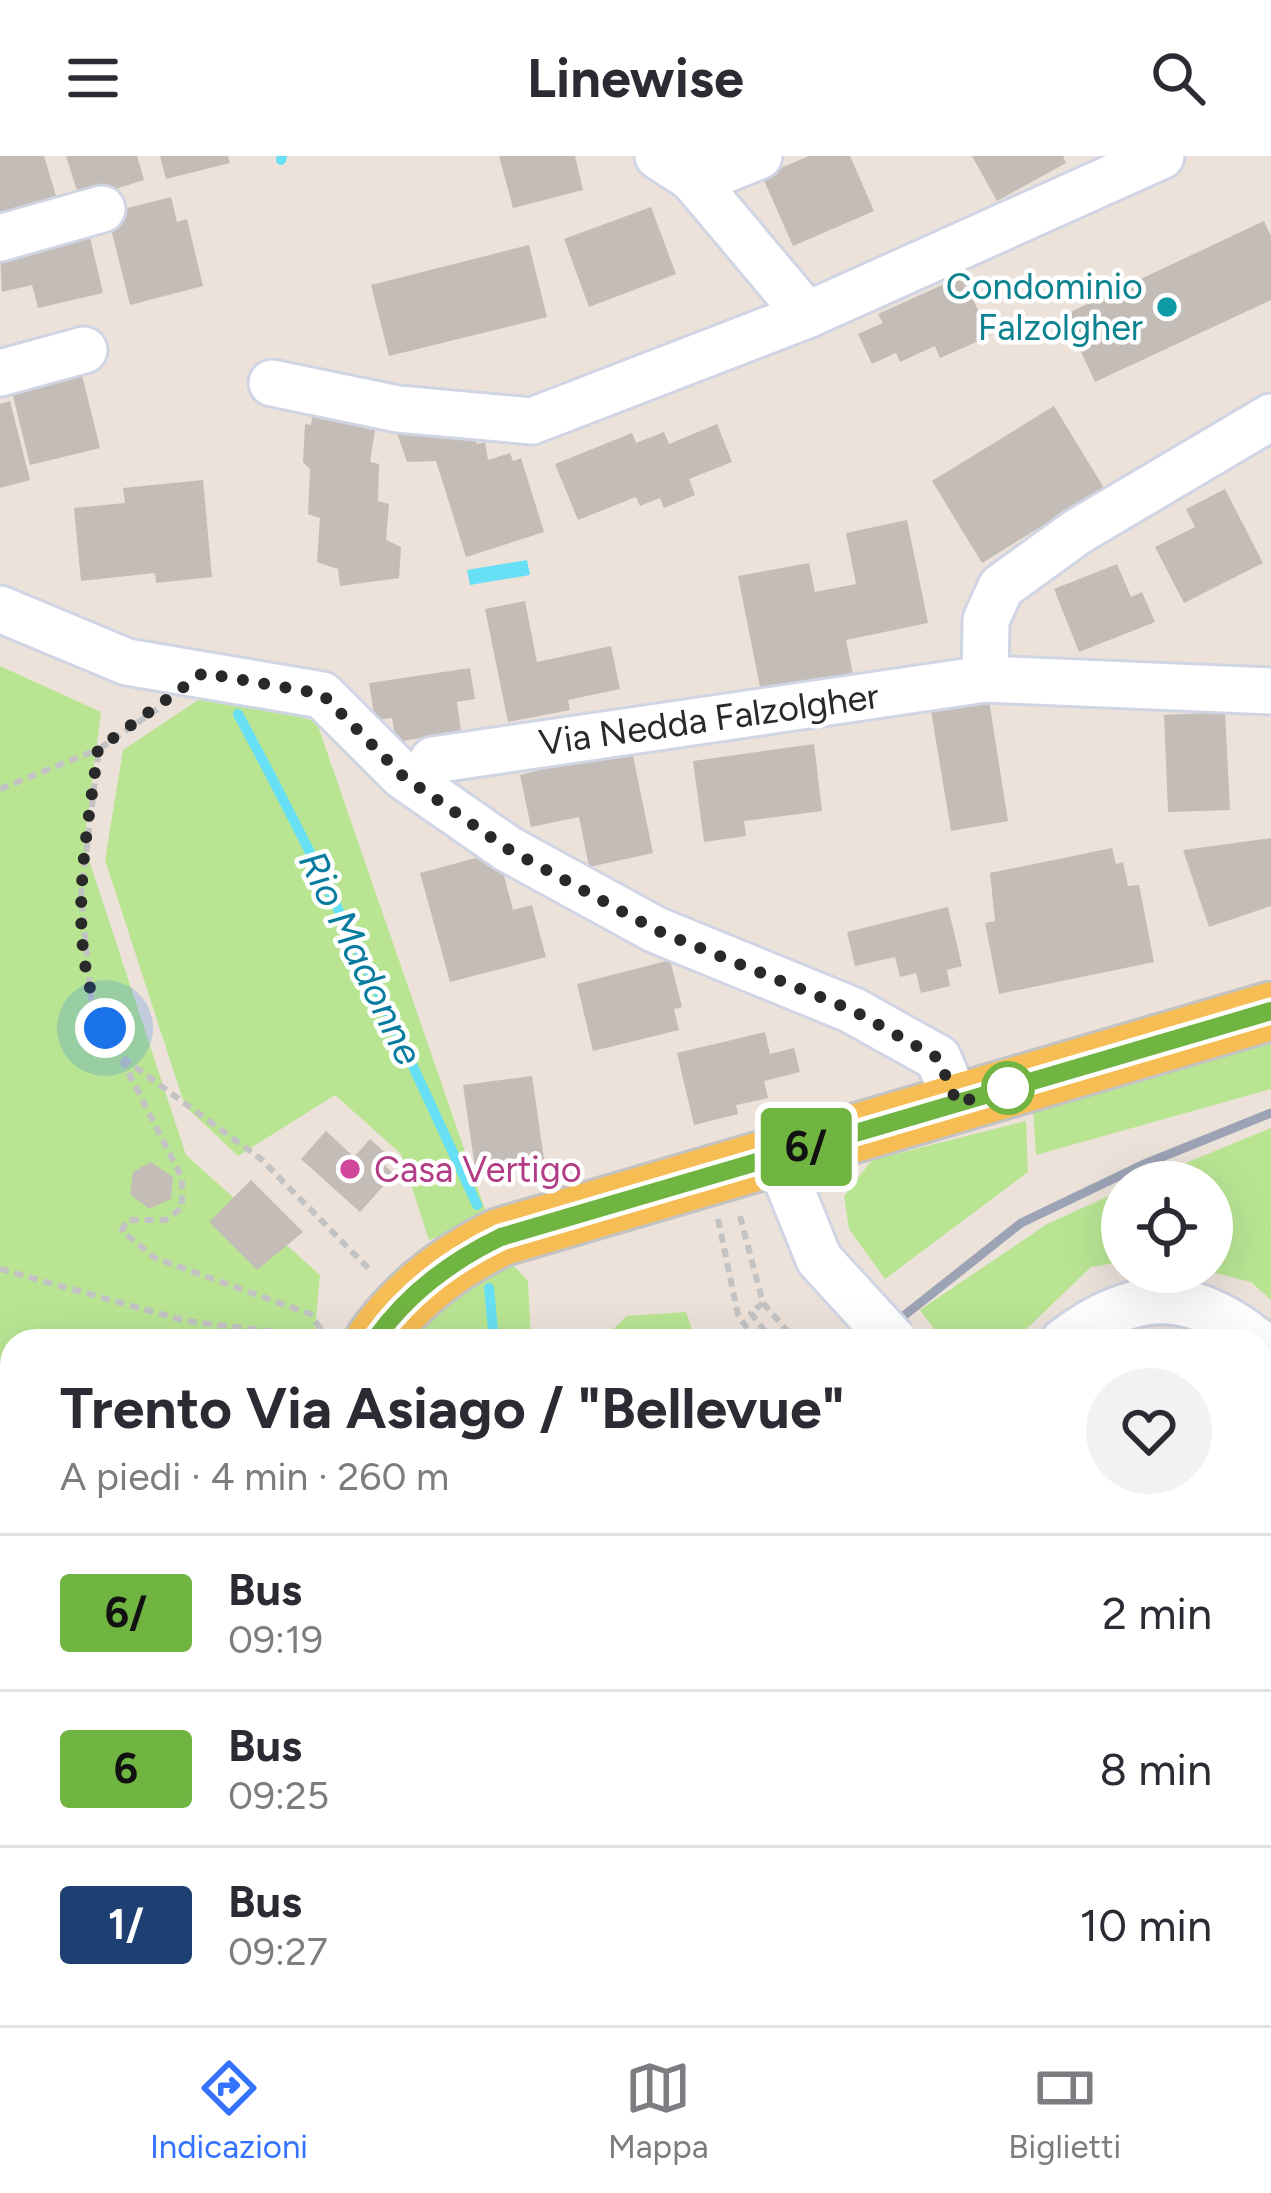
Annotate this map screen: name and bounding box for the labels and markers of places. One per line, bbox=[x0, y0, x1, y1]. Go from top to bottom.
place label: Condominio Falzolgher bbox=[946, 265, 1143, 349]
marker: Condominio Falzolgher bbox=[1154, 294, 1180, 320]
unlabelled marker bbox=[983, 1063, 1033, 1113]
place label: Casa Vertigo bbox=[374, 1148, 582, 1191]
marker: Casa Vertigo bbox=[337, 1156, 363, 1182]

